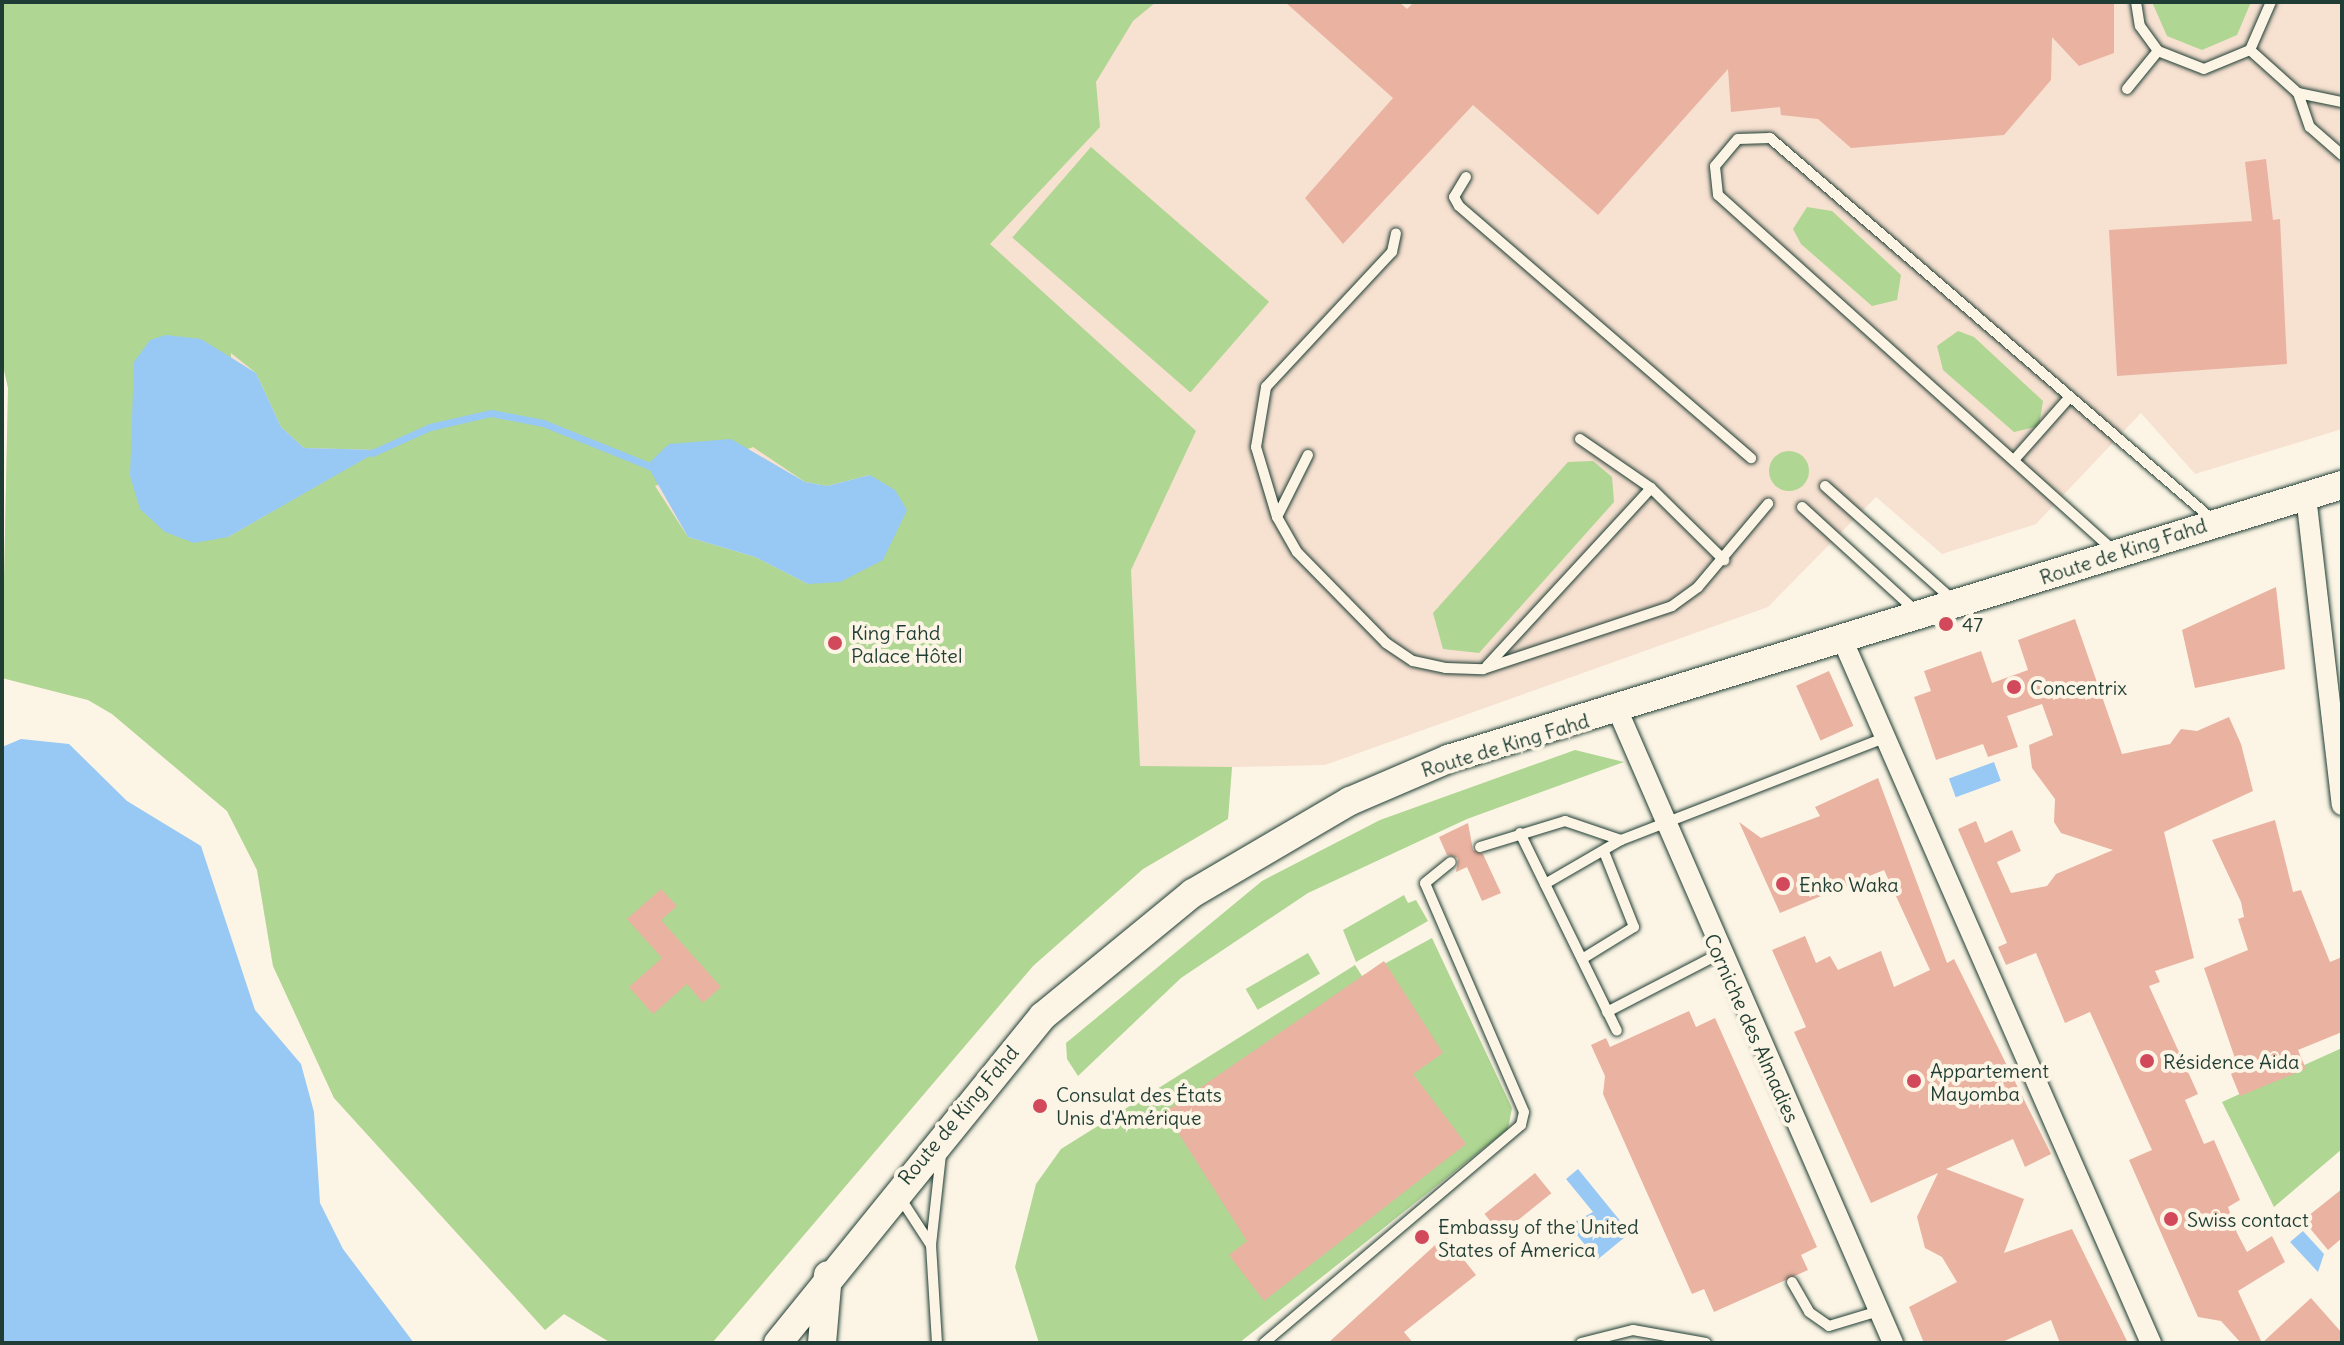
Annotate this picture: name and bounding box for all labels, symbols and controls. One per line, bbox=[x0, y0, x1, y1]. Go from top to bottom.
street label: Route de King Fahd bbox=[2036, 513, 2210, 589]
place label: 47 bbox=[1962, 612, 1983, 636]
marker: 47 bbox=[1937, 615, 1955, 633]
place label: King Fahd Palace Hôtel bbox=[851, 620, 962, 667]
marker: King Fahd Palace Hôtel bbox=[826, 634, 844, 652]
place label: Concentrix bbox=[2030, 675, 2127, 699]
marker: Concentrix bbox=[2005, 678, 2023, 696]
street label: Route de King Fahd bbox=[1418, 708, 1592, 782]
place label: Enko Waka bbox=[1799, 872, 1899, 896]
marker: Enko Waka bbox=[1774, 875, 1792, 893]
street label: Corniche des Almadies bbox=[1699, 930, 1805, 1126]
street label: Route de King Fahd bbox=[893, 1041, 1023, 1189]
place label: Résidence Aida bbox=[2163, 1049, 2300, 1073]
marker: Résidence Aida bbox=[2138, 1052, 2156, 1070]
place label: Appartement Mayomba bbox=[1930, 1058, 2049, 1105]
marker: Appartement Mayomba bbox=[1905, 1072, 1923, 1090]
place label: Consulat des États Unis d'Amérique bbox=[1056, 1082, 1222, 1129]
marker: Consulat des États Unis d'Amérique bbox=[1031, 1097, 1049, 1115]
place label: Swiss contact bbox=[2187, 1207, 2309, 1231]
marker: Swiss contact bbox=[2162, 1210, 2180, 1228]
place label: Embassy of the United States of America bbox=[1438, 1214, 1639, 1261]
marker: Embassy of the United States of America bbox=[1413, 1228, 1431, 1246]

